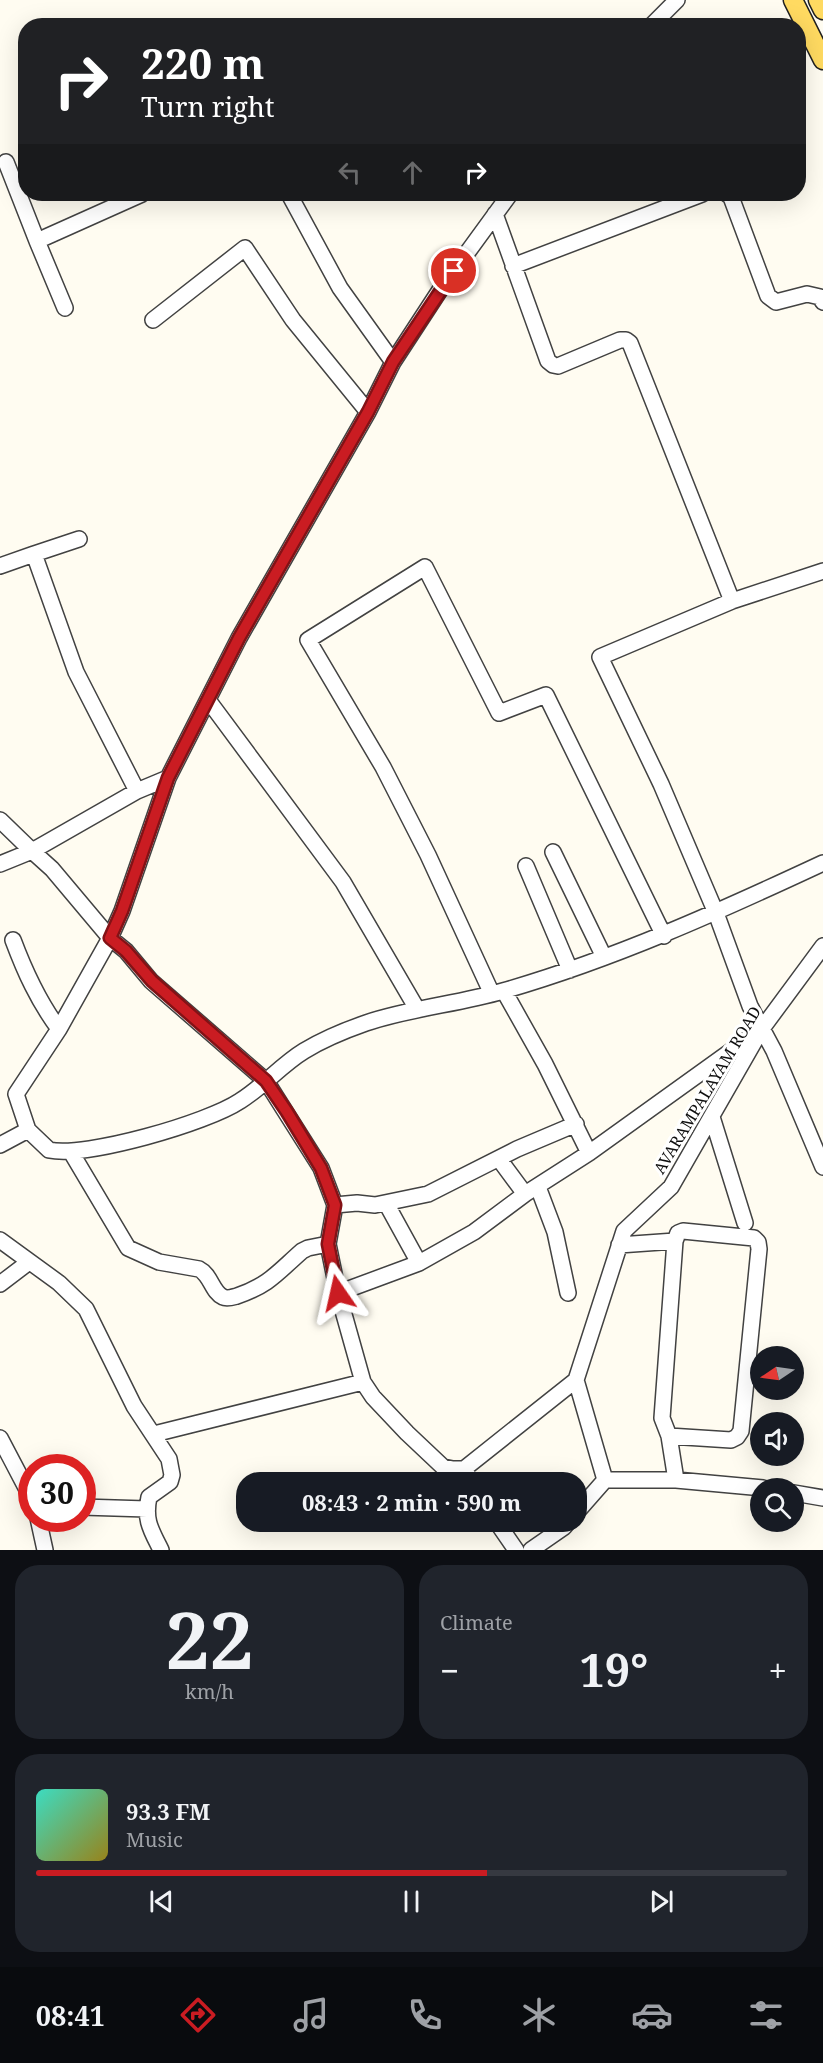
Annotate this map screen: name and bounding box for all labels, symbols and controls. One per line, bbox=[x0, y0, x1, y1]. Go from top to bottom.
text: 220 m bbox=[141, 34, 265, 91]
icon: right bbox=[42, 42, 120, 120]
text: Turn right bbox=[141, 88, 274, 125]
icon: left bbox=[333, 156, 366, 189]
icon: ahead bbox=[396, 156, 429, 189]
icon: right bbox=[459, 156, 492, 189]
pin bbox=[428, 245, 479, 296]
icon: arrive bbox=[437, 254, 470, 287]
street label: AVARAMPALAYAM ROAD bbox=[648, 1002, 766, 1178]
position arrow bbox=[306, 1261, 370, 1325]
north arrow bbox=[750, 1346, 804, 1400]
map controls bbox=[750, 1346, 804, 1532]
button: sound bbox=[750, 1412, 804, 1466]
speed limit sign: 30 bbox=[18, 1454, 96, 1532]
button: search bbox=[750, 1478, 804, 1532]
text: 08:43 · 2 min · 590 m bbox=[302, 1487, 521, 1517]
text: 22 bbox=[165, 1586, 254, 1692]
text: Climate bbox=[440, 1609, 513, 1636]
text: 19° bbox=[579, 1639, 648, 1700]
text: − bbox=[440, 1648, 459, 1693]
text: + bbox=[769, 1648, 787, 1693]
text: km/h bbox=[185, 1678, 234, 1705]
text: 93.3 FM bbox=[126, 1796, 210, 1826]
text: Music bbox=[126, 1826, 183, 1853]
icon: previous bbox=[145, 1885, 178, 1918]
icon: pause bbox=[395, 1885, 428, 1918]
icon: next bbox=[645, 1885, 678, 1918]
icon: directions bbox=[177, 1994, 219, 2036]
icon: music bbox=[290, 1994, 332, 2036]
icon: phone bbox=[404, 1994, 446, 2036]
icon: climate bbox=[518, 1994, 560, 2036]
icon: car bbox=[631, 1994, 673, 2036]
icon: filters bbox=[745, 1994, 787, 2036]
text: 08:41 bbox=[36, 1997, 105, 2034]

